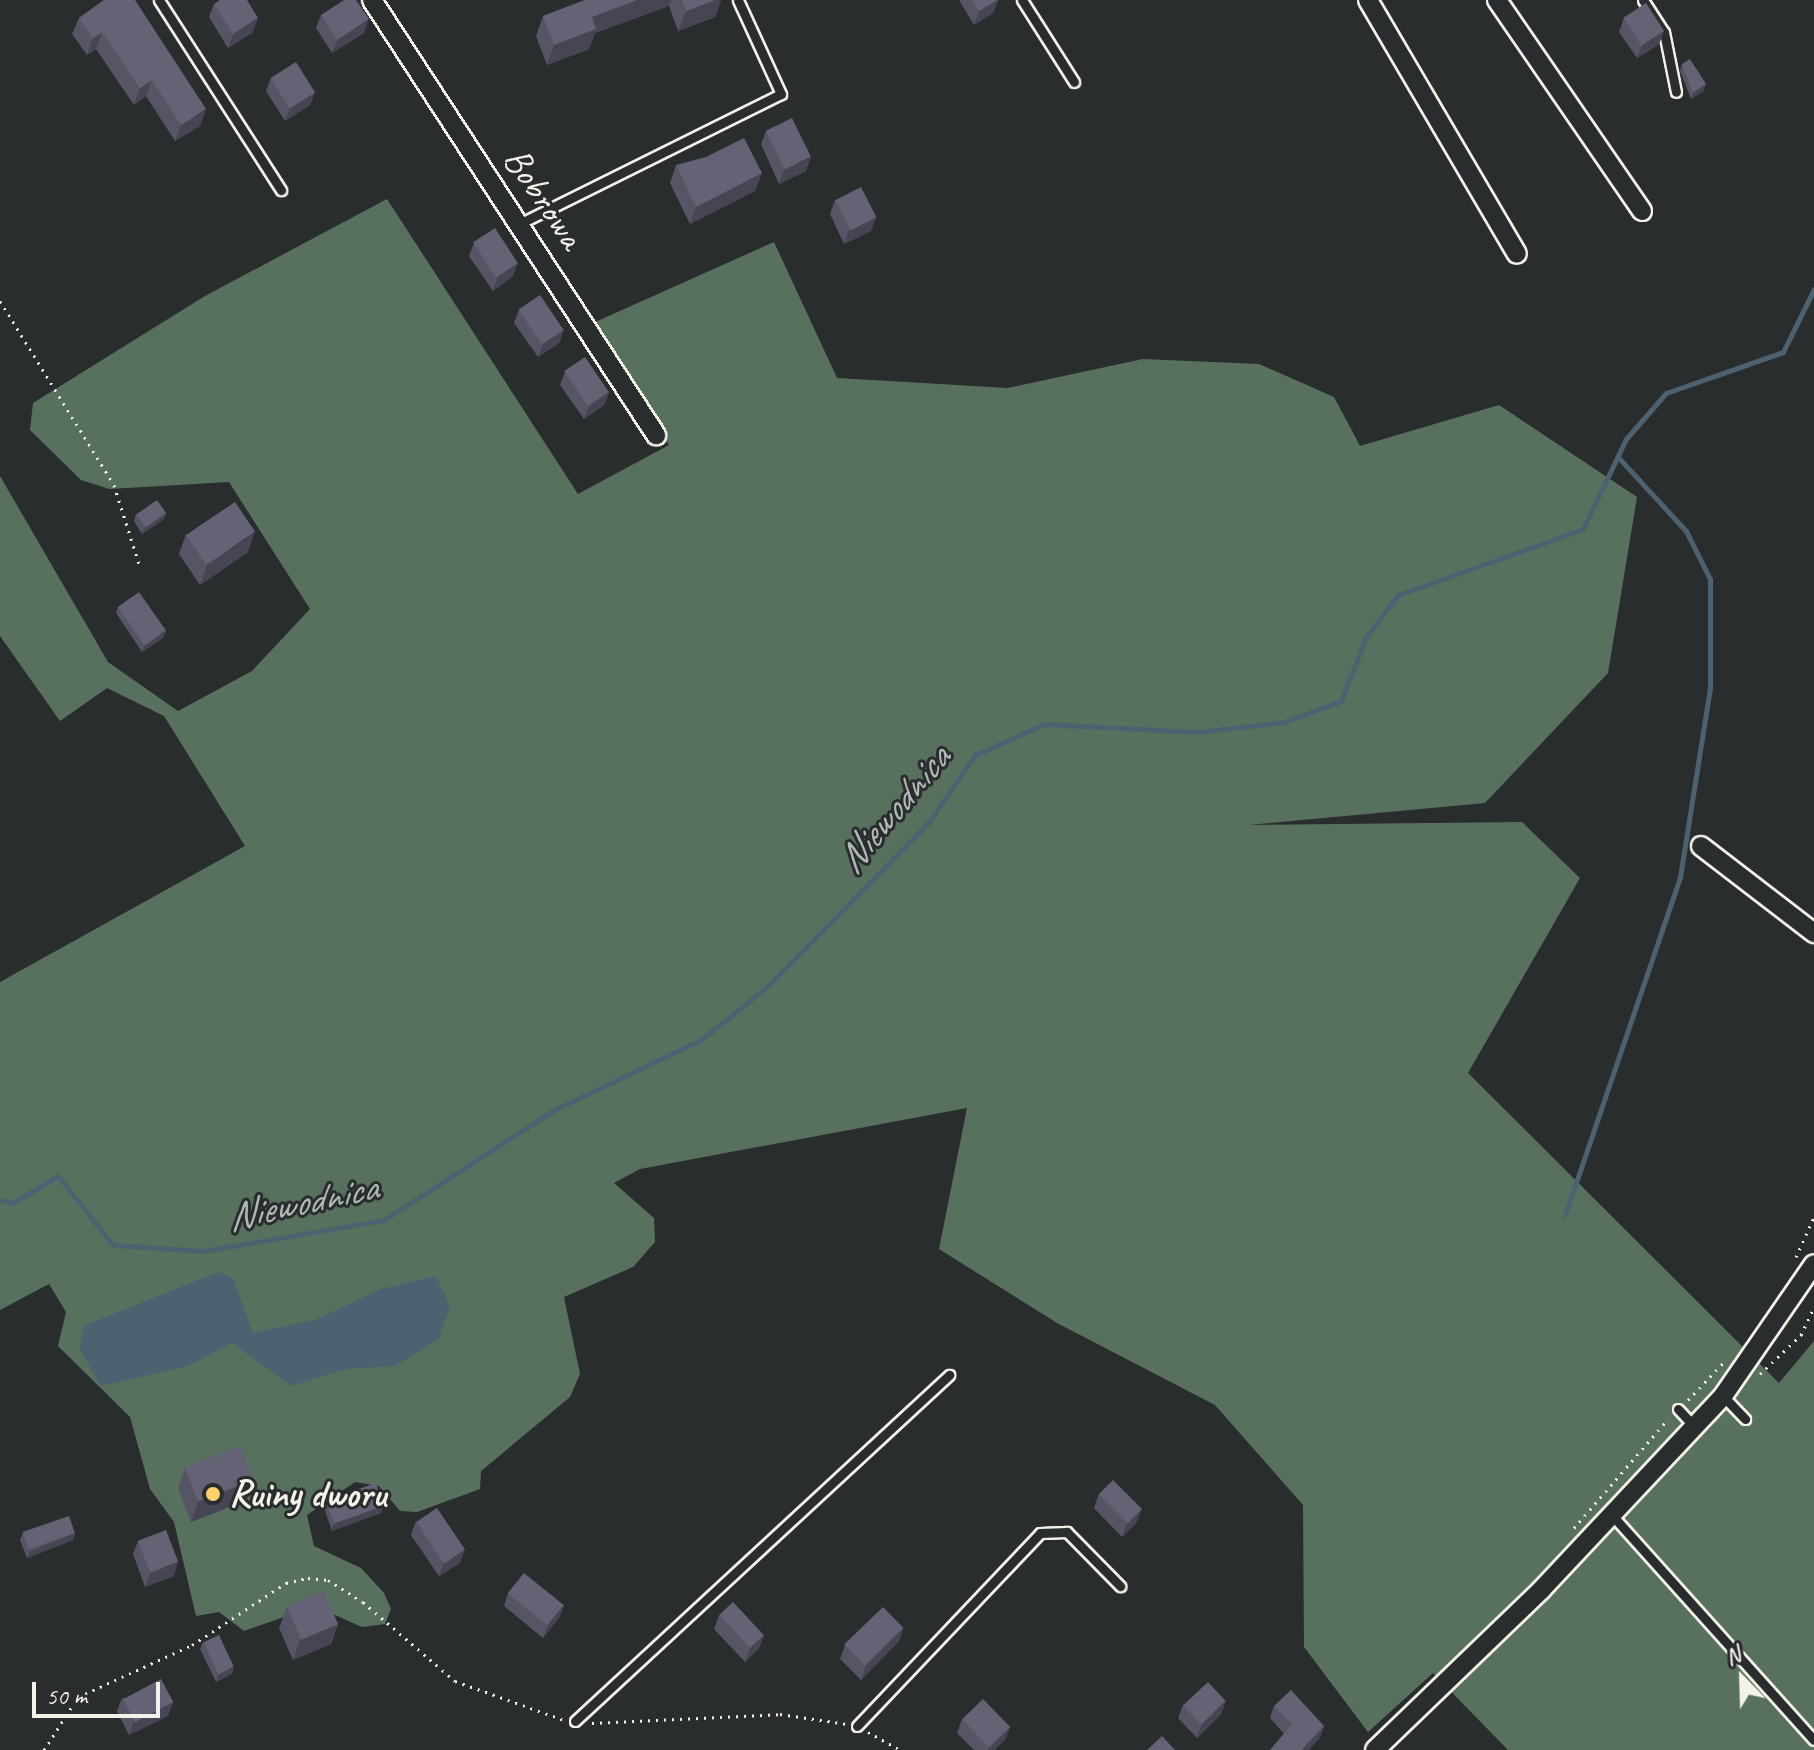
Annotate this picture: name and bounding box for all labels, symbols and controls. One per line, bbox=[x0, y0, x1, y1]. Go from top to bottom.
street label: Bobrowa bbox=[494, 139, 594, 257]
water label: Niewodnica bbox=[826, 736, 960, 882]
water label: Niewodnica bbox=[223, 1163, 381, 1241]
place label: Ruiny dworu bbox=[229, 1471, 386, 1517]
marker: Ruiny dworu bbox=[204, 1485, 222, 1503]
north arrow bbox=[1702, 1638, 1782, 1718]
text: N bbox=[1721, 1640, 1744, 1671]
scale bar bbox=[36, 1666, 164, 1716]
text: 50 m bbox=[46, 1681, 87, 1711]

